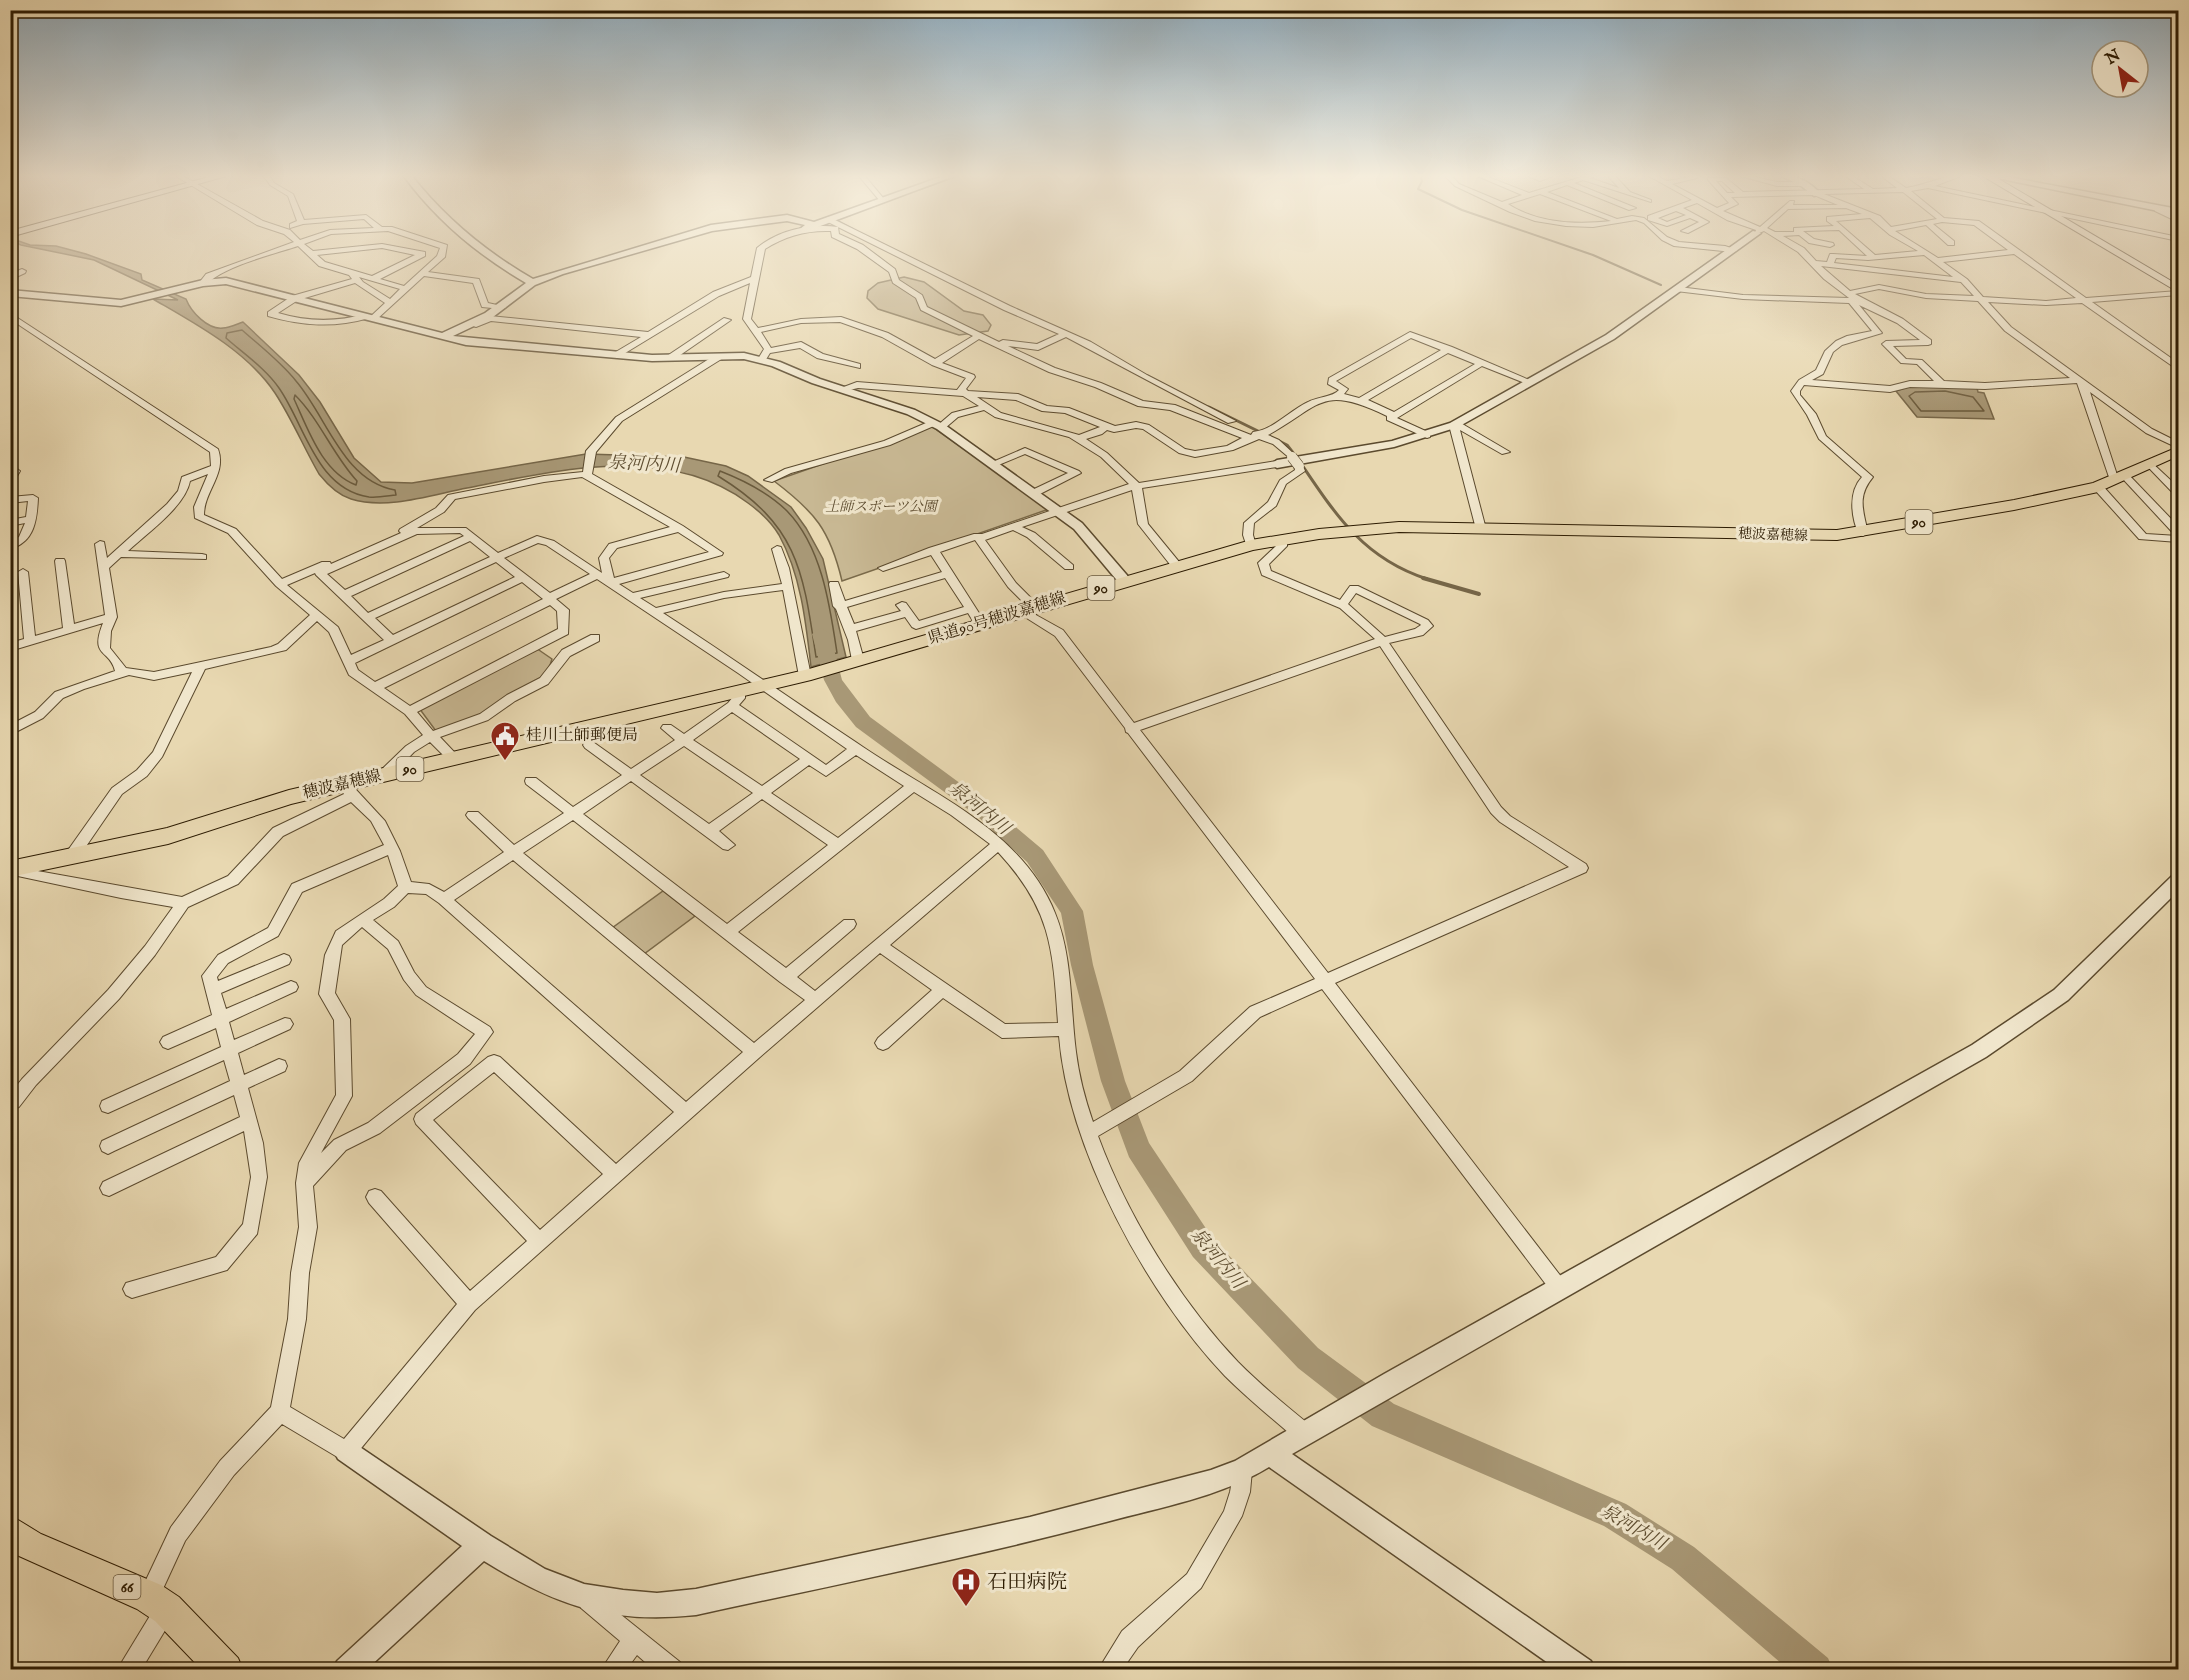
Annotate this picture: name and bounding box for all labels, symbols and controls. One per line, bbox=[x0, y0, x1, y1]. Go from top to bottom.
north arrow bbox=[2090, 39, 2150, 99]
text: N bbox=[2101, 46, 2125, 71]
water label: 泉河内川 bbox=[607, 452, 683, 478]
park label: 土師スポーツ公園 bbox=[825, 498, 939, 516]
road number: 90 bbox=[1906, 510, 1932, 534]
street label: 穂波嘉穂線 bbox=[1738, 525, 1808, 545]
road number: 90 bbox=[1088, 576, 1114, 600]
street label: 県道90号穂波嘉穂線 bbox=[926, 589, 1068, 649]
public building icon: 桂川土師郵便局 bbox=[489, 720, 521, 762]
place label: 桂川土師郵便局 bbox=[526, 726, 638, 746]
road number: 90 bbox=[396, 757, 424, 781]
street label: 穂波嘉穂線 bbox=[301, 766, 383, 804]
water label: 泉河内川 bbox=[944, 777, 1016, 842]
water label: 泉河内川 bbox=[1185, 1224, 1250, 1296]
water label: 泉河内川 bbox=[1596, 1500, 1672, 1557]
hospital icon: 石田病院 bbox=[950, 1566, 982, 1608]
place label: 石田病院 bbox=[987, 1570, 1067, 1595]
road number: 66 bbox=[114, 1575, 140, 1599]

